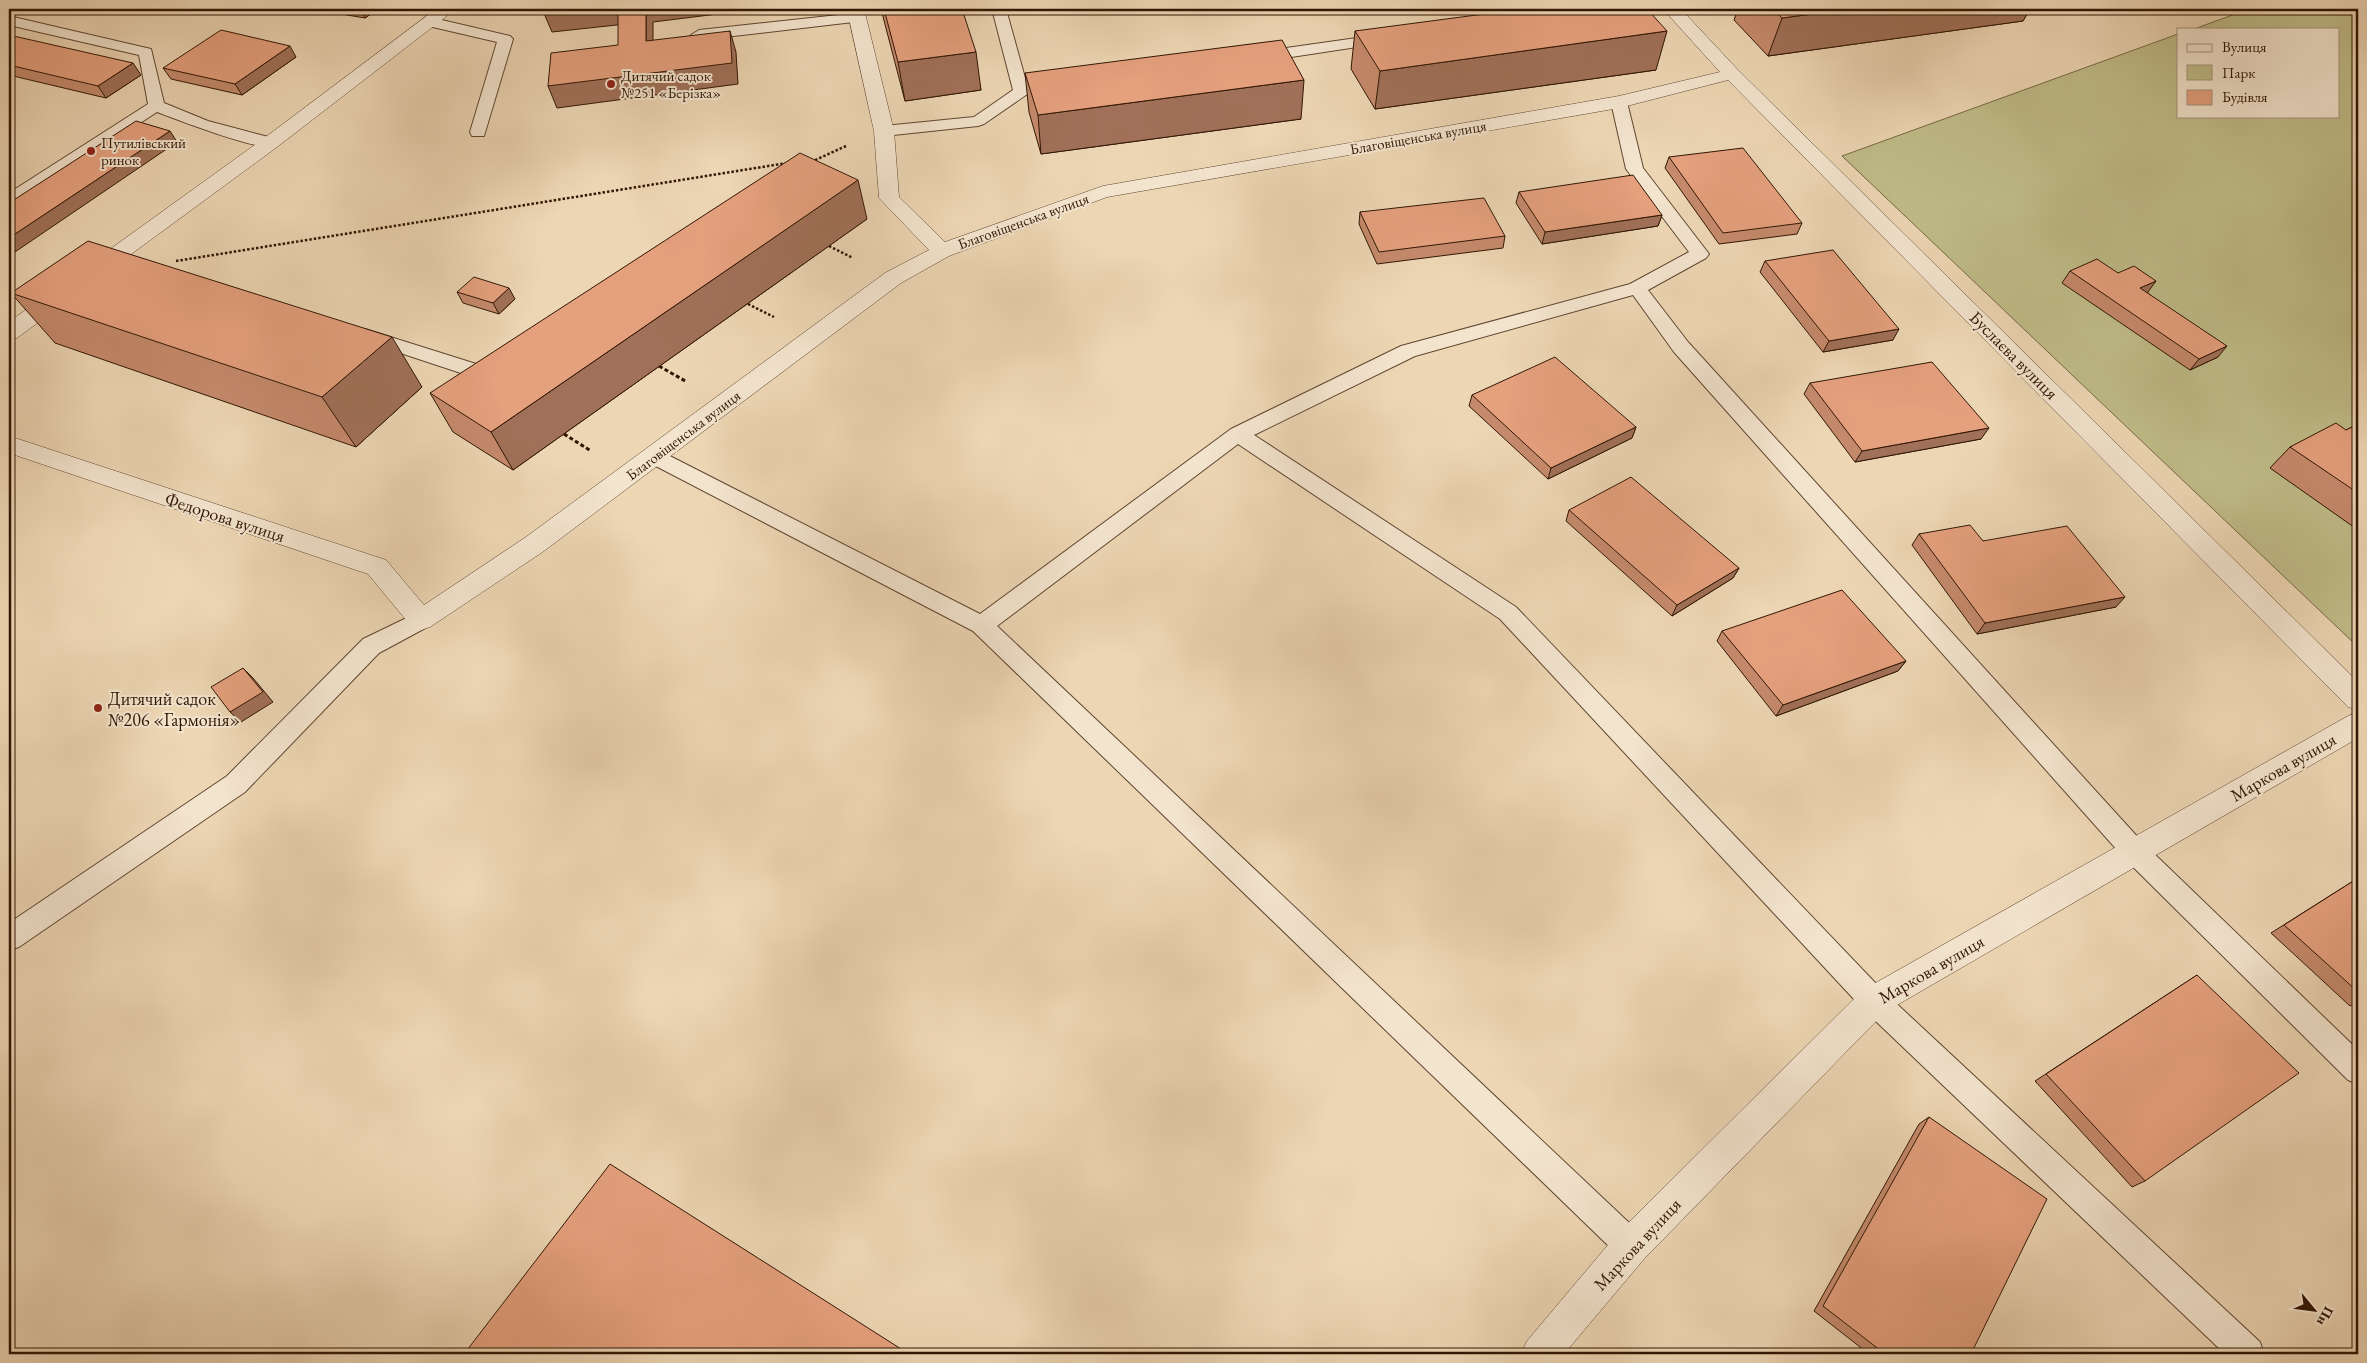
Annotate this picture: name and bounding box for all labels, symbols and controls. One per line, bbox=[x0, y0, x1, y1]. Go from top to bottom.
legend bbox=[2177, 28, 2340, 118]
text: Вулиця bbox=[2222, 37, 2267, 56]
text: Парк bbox=[2222, 63, 2255, 82]
place label: Дитячий садок №251 «Берізка» bbox=[621, 66, 721, 102]
marker: Дитячий садок №251 «Берізка» bbox=[605, 78, 617, 90]
text: Будівля bbox=[2222, 87, 2268, 106]
street label: Благовіщенська вулиця bbox=[1348, 116, 1488, 158]
place label: Путилівський ринок bbox=[101, 133, 186, 169]
marker: Путилівський ринок bbox=[85, 145, 97, 157]
street label: Благовіщенська вулиця bbox=[955, 188, 1092, 254]
street label: Буслаєва вулиця bbox=[1965, 306, 2063, 404]
street label: Благовіщенська вулиця bbox=[622, 386, 744, 484]
street label: Федорова вулиця bbox=[162, 487, 288, 547]
place label: Дитячий садок №206 «Гармонія» bbox=[108, 687, 240, 731]
marker: Дитячий садок №206 «Гармонія» bbox=[92, 702, 104, 714]
street label: Маркова вулиця bbox=[2226, 727, 2340, 807]
street label: Маркова вулиця bbox=[1874, 929, 1988, 1009]
street label: Маркова вулиця bbox=[1588, 1193, 1686, 1295]
north arrow bbox=[2290, 1286, 2340, 1336]
text: Пн bbox=[2313, 1304, 2338, 1329]

